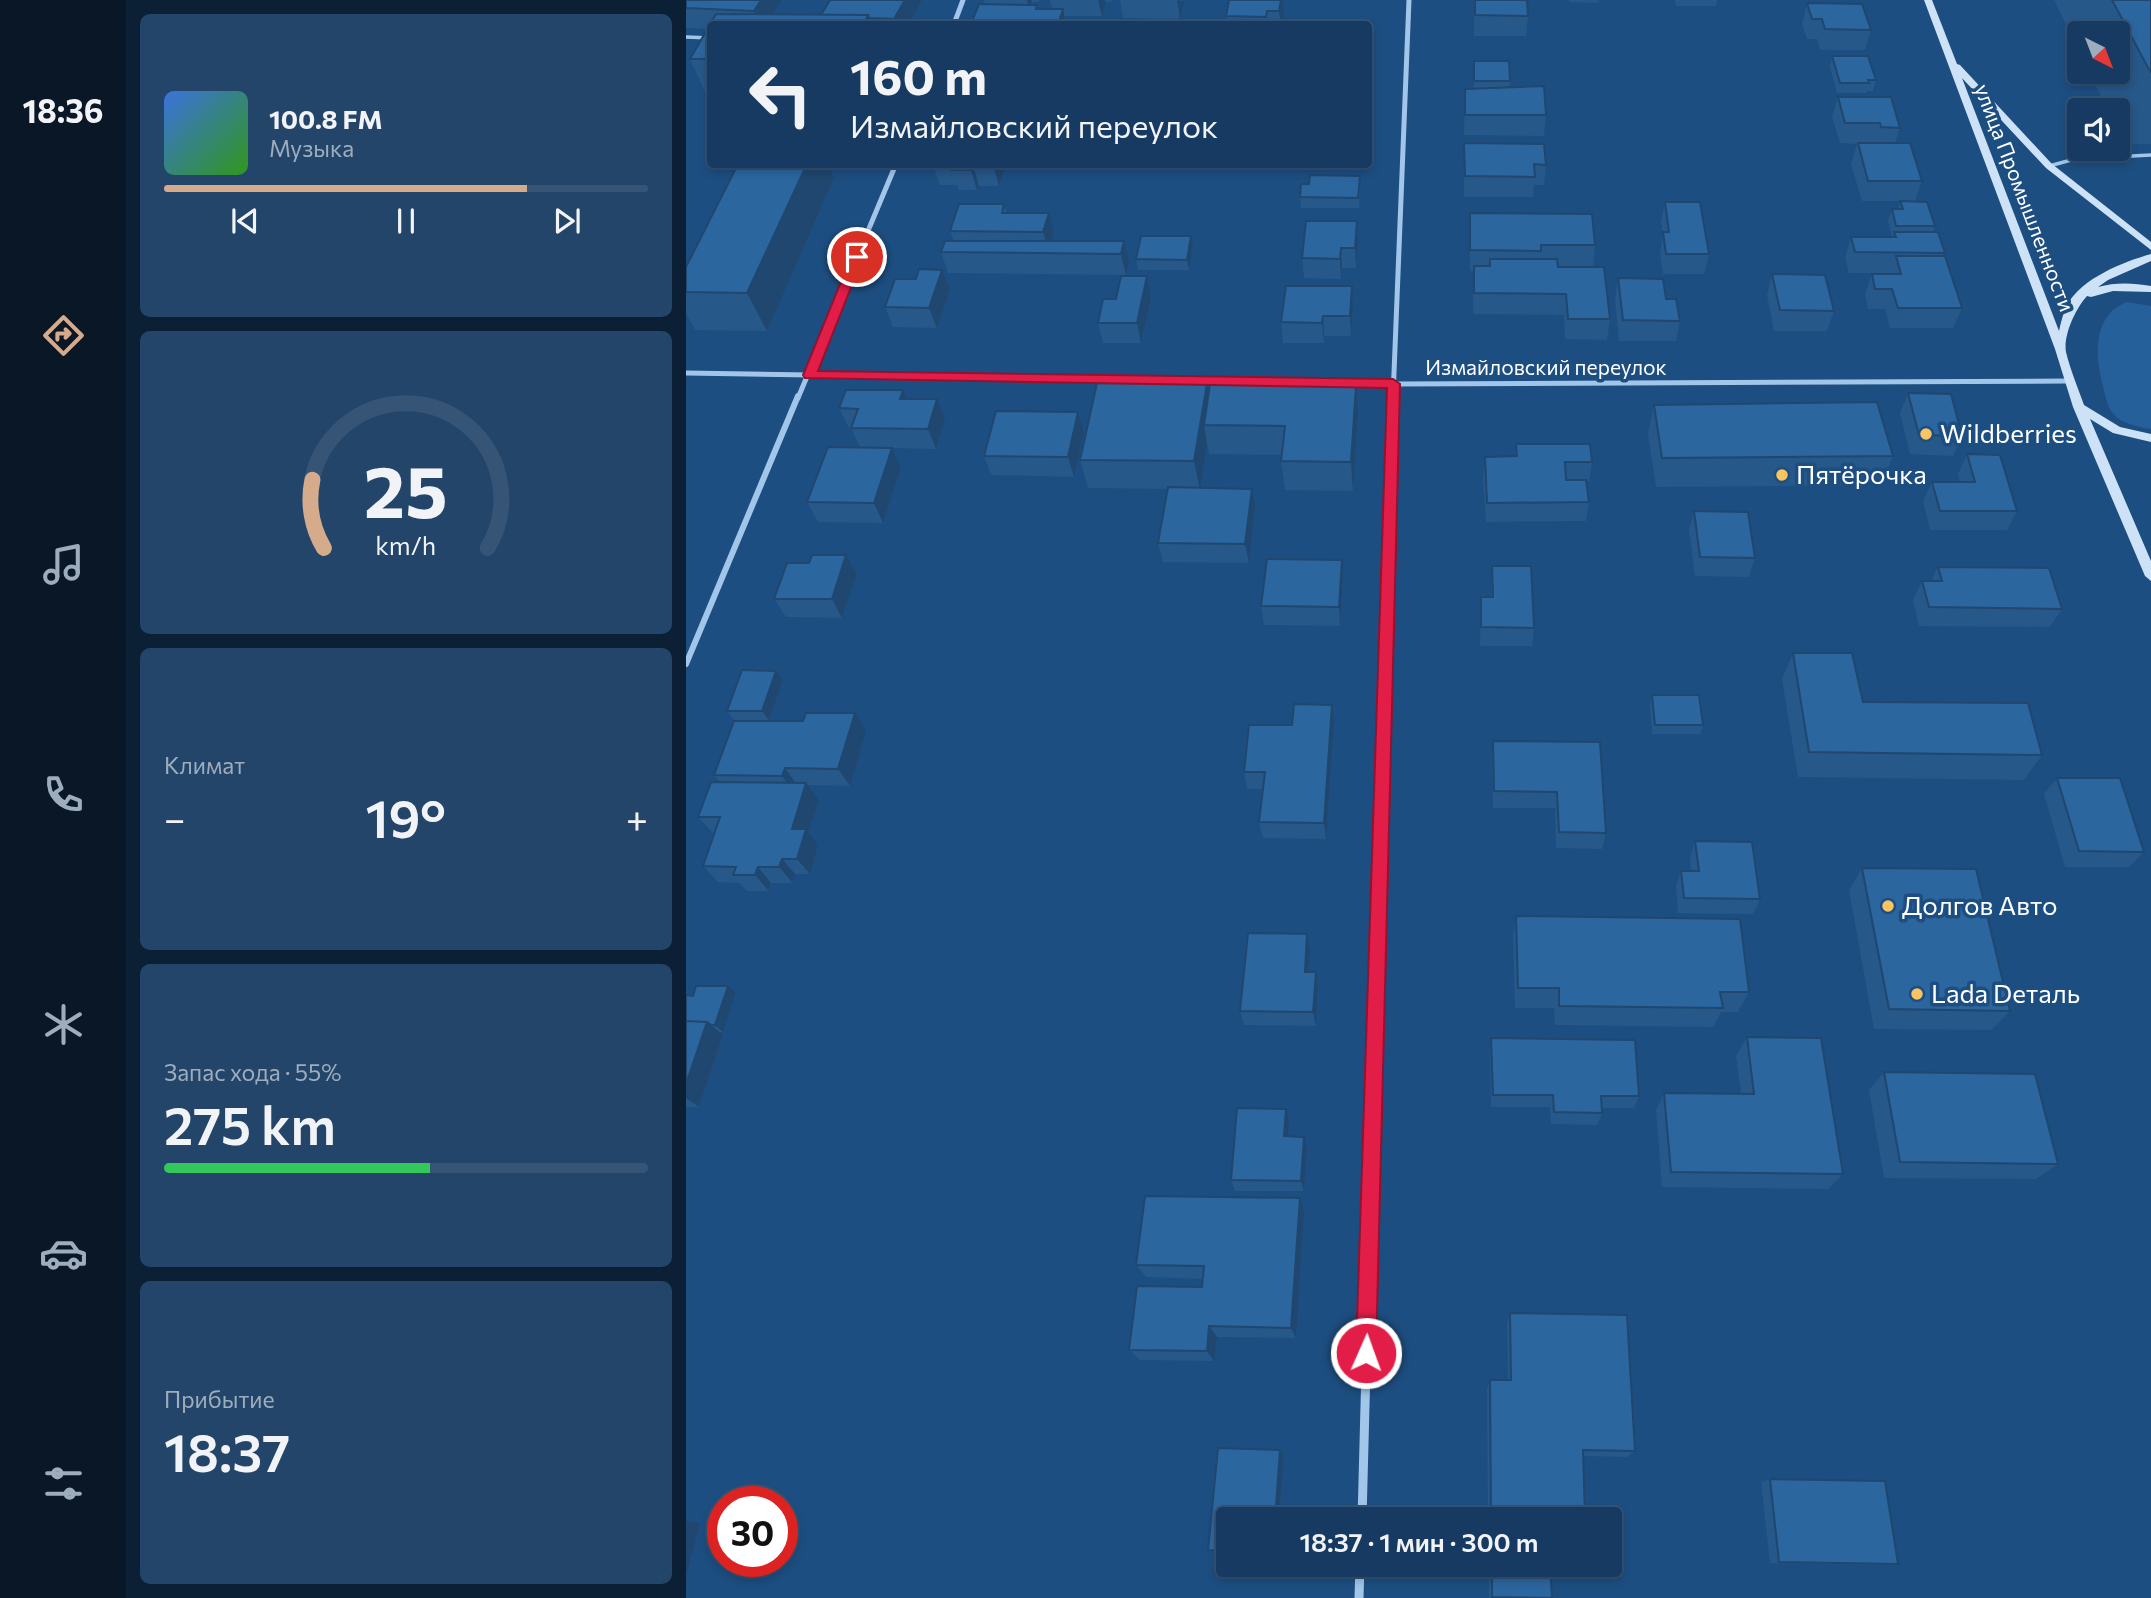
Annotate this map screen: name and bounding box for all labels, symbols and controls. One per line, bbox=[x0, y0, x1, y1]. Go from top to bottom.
north arrow bbox=[2067, 21, 2130, 84]
map controls bbox=[2067, 21, 2130, 161]
text: 160 m bbox=[850, 45, 987, 105]
icon: left bbox=[735, 49, 826, 140]
street label: улица Промышленности bbox=[1970, 80, 2080, 315]
text: 18:36 bbox=[22, 90, 104, 130]
button: sound bbox=[2067, 98, 2130, 161]
text: 100.8 FM bbox=[269, 103, 383, 134]
text: Измайловский переулок bbox=[850, 105, 1218, 145]
text: Музыка bbox=[269, 134, 354, 162]
icon: previous bbox=[226, 202, 264, 240]
icon: pause bbox=[387, 202, 425, 240]
icon: next bbox=[548, 202, 586, 240]
pin bbox=[827, 227, 887, 287]
icon: arrive bbox=[838, 238, 876, 276]
icon: directions bbox=[39, 311, 88, 360]
street label: Измайловский переулок bbox=[1425, 354, 1667, 379]
place label: Wildberries bbox=[1940, 417, 2077, 448]
marker: Wildberries bbox=[1918, 426, 1934, 442]
text: 25 bbox=[364, 445, 448, 534]
place label: Пятёрочка bbox=[1796, 458, 1927, 489]
marker: Пятёрочка bbox=[1774, 467, 1790, 483]
text: km/h bbox=[376, 530, 436, 560]
icon: music bbox=[39, 540, 88, 589]
text: Климат bbox=[164, 751, 245, 779]
icon: phone bbox=[39, 770, 88, 819]
text: 19° bbox=[365, 785, 446, 849]
text: − bbox=[164, 794, 186, 841]
text: + bbox=[626, 794, 648, 841]
place label: Долгов Авто bbox=[1902, 889, 2058, 920]
marker: Долгов Авто bbox=[1880, 898, 1896, 914]
place label: Lada Dеталь bbox=[1931, 977, 2080, 1008]
marker: Lada Dеталь bbox=[1909, 986, 1925, 1002]
icon: climate bbox=[39, 1000, 88, 1049]
text: Запас хода · 55% bbox=[164, 1058, 342, 1086]
text: 275 km bbox=[164, 1092, 336, 1156]
icon: car bbox=[39, 1229, 88, 1278]
position arrow bbox=[1329, 1316, 1403, 1390]
text: Прибытие bbox=[164, 1385, 275, 1413]
text: 18:37 bbox=[164, 1419, 290, 1483]
icon: filters bbox=[39, 1459, 88, 1508]
speed limit sign: 30 bbox=[707, 1486, 798, 1577]
text: 18:37 · 1 мин · 300 m bbox=[1300, 1526, 1538, 1557]

